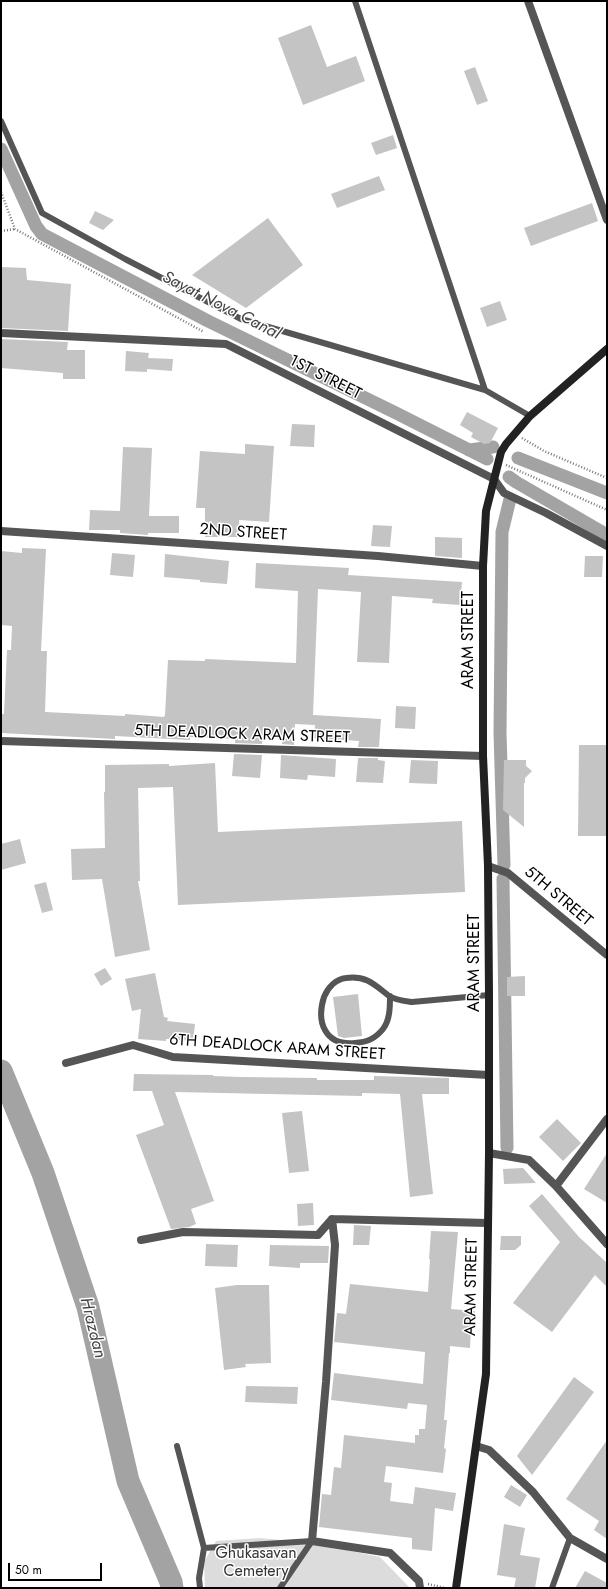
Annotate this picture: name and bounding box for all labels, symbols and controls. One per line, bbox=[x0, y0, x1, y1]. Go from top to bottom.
water label: Sayat Nova Canal bbox=[158, 267, 284, 345]
street label: 1ST STREET bbox=[286, 352, 364, 404]
street label: 2ND STREET bbox=[199, 520, 287, 546]
street label: ARAM STREET bbox=[459, 591, 479, 689]
street label: 5TH DEADLOCK ARAM STREET bbox=[134, 722, 350, 748]
street label: 5TH STREET bbox=[520, 863, 596, 931]
street label: ARAM STREET bbox=[465, 914, 485, 1012]
street label: 6TH DEADLOCK ARAM STREET bbox=[168, 1031, 386, 1065]
street label: ARAM STREET bbox=[462, 1238, 482, 1336]
water label: Hrazdan bbox=[75, 1296, 109, 1360]
park label: Ghukasavan Cemetery bbox=[215, 1544, 297, 1582]
scale bar bbox=[10, 1555, 104, 1581]
text: 50 m bbox=[15, 1561, 42, 1579]

